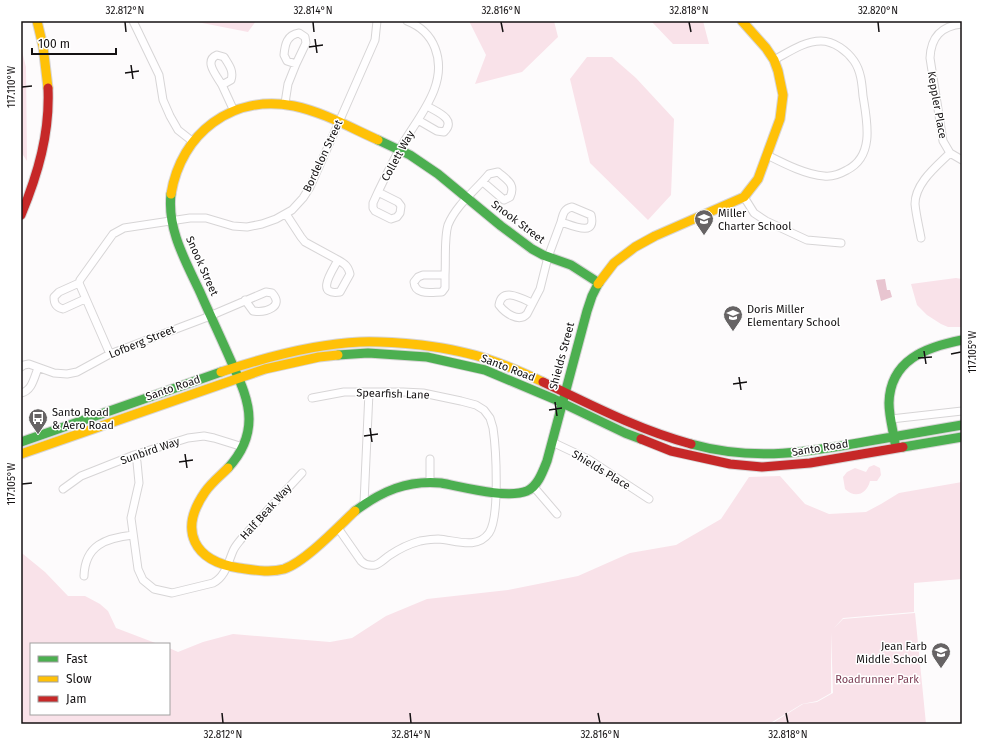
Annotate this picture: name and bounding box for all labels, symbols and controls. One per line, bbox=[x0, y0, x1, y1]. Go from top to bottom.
text: 32.812°N bbox=[106, 5, 144, 17]
text: 32.814°N bbox=[293, 5, 333, 17]
text: 32.816°N bbox=[481, 5, 521, 17]
text: 32.818°N bbox=[669, 5, 709, 17]
text: 32.820°N bbox=[858, 5, 898, 17]
scale bar bbox=[32, 30, 116, 56]
text: 100 m bbox=[38, 37, 70, 51]
text: 117.110°W bbox=[6, 65, 18, 108]
street label: Keppler Place bbox=[925, 70, 949, 140]
street label: Bordelon Street bbox=[301, 118, 345, 194]
street label: Collett Way bbox=[379, 128, 417, 183]
street label: Snook Street bbox=[489, 198, 547, 246]
place label: Miller Charter School bbox=[718, 207, 791, 233]
school or university icon: Miller Charter School bbox=[693, 208, 715, 236]
street label: Snook Street bbox=[183, 234, 221, 298]
place label: Doris Miller Elementary School bbox=[747, 303, 840, 329]
school or university icon: Doris Miller Elementary School bbox=[722, 304, 744, 332]
street label: Shields Street bbox=[547, 321, 577, 391]
street label: Lofberg Street bbox=[107, 323, 177, 361]
text: 117.105°W bbox=[967, 330, 979, 373]
street label: Santo Road bbox=[479, 352, 537, 384]
street label: Santo Road bbox=[144, 373, 202, 403]
street label: Spearfish Lane bbox=[356, 386, 430, 402]
place label: Santo Road & Aero Road bbox=[52, 406, 114, 432]
bus stop icon: Santo Road & Aero Road bbox=[27, 407, 49, 435]
street label: Sunbird Way bbox=[119, 435, 182, 467]
street label: Santo Road bbox=[791, 437, 849, 459]
street label: Shields Place bbox=[569, 447, 633, 493]
text: 117.105°W bbox=[6, 462, 18, 505]
street label: Half Beak Way bbox=[238, 481, 295, 542]
place label: Jean Farb Middle School bbox=[856, 640, 927, 666]
school or university icon: Jean Farb Middle School bbox=[930, 641, 952, 669]
legend bbox=[30, 643, 170, 715]
text: Fast bbox=[66, 652, 88, 666]
text: Slow bbox=[66, 672, 92, 686]
park label: Roadrunner Park bbox=[835, 673, 919, 686]
text: Jam bbox=[66, 692, 86, 706]
text: 32.812°N bbox=[204, 729, 242, 741]
text: 32.814°N bbox=[391, 729, 431, 741]
text: 32.816°N bbox=[580, 729, 620, 741]
text: 32.818°N bbox=[768, 729, 808, 741]

